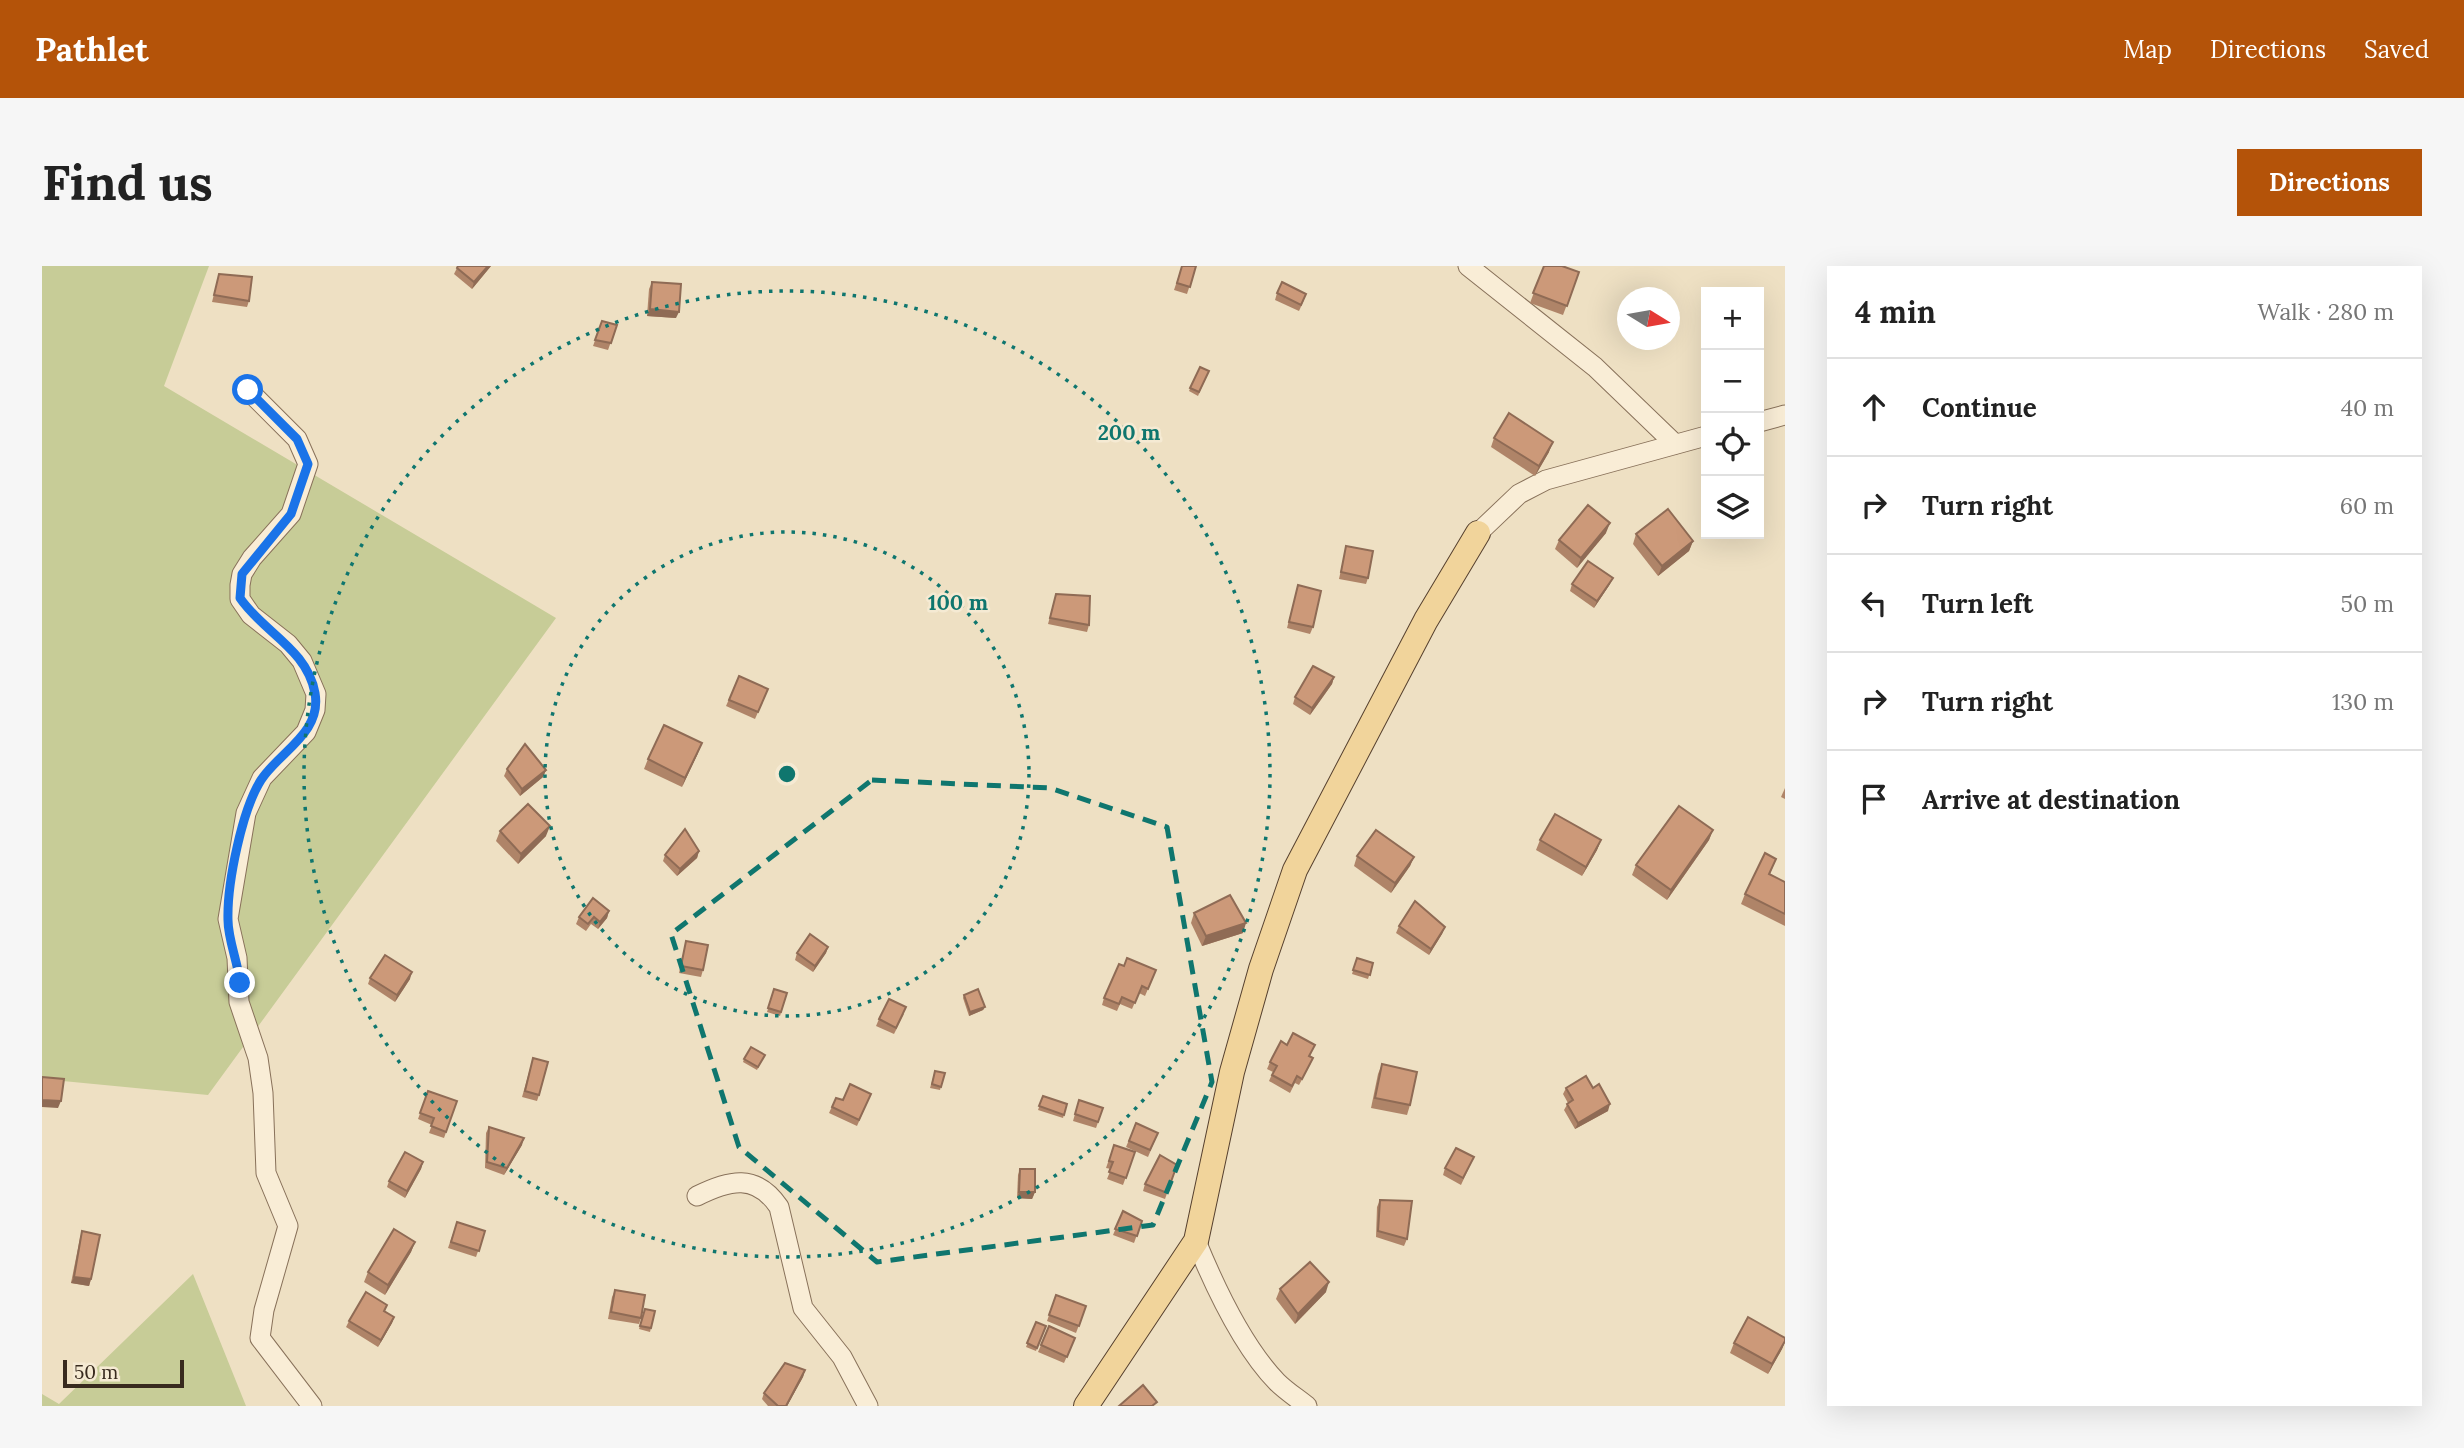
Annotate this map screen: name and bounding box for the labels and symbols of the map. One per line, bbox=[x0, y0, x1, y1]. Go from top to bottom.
north arrow bbox=[1617, 287, 1680, 350]
route start bbox=[232, 374, 263, 405]
text: 200 m bbox=[1098, 419, 1160, 446]
text: 100 m bbox=[928, 589, 988, 616]
centre of rings bbox=[775, 762, 799, 786]
route end bbox=[224, 967, 255, 998]
scale bar bbox=[63, 1357, 184, 1389]

